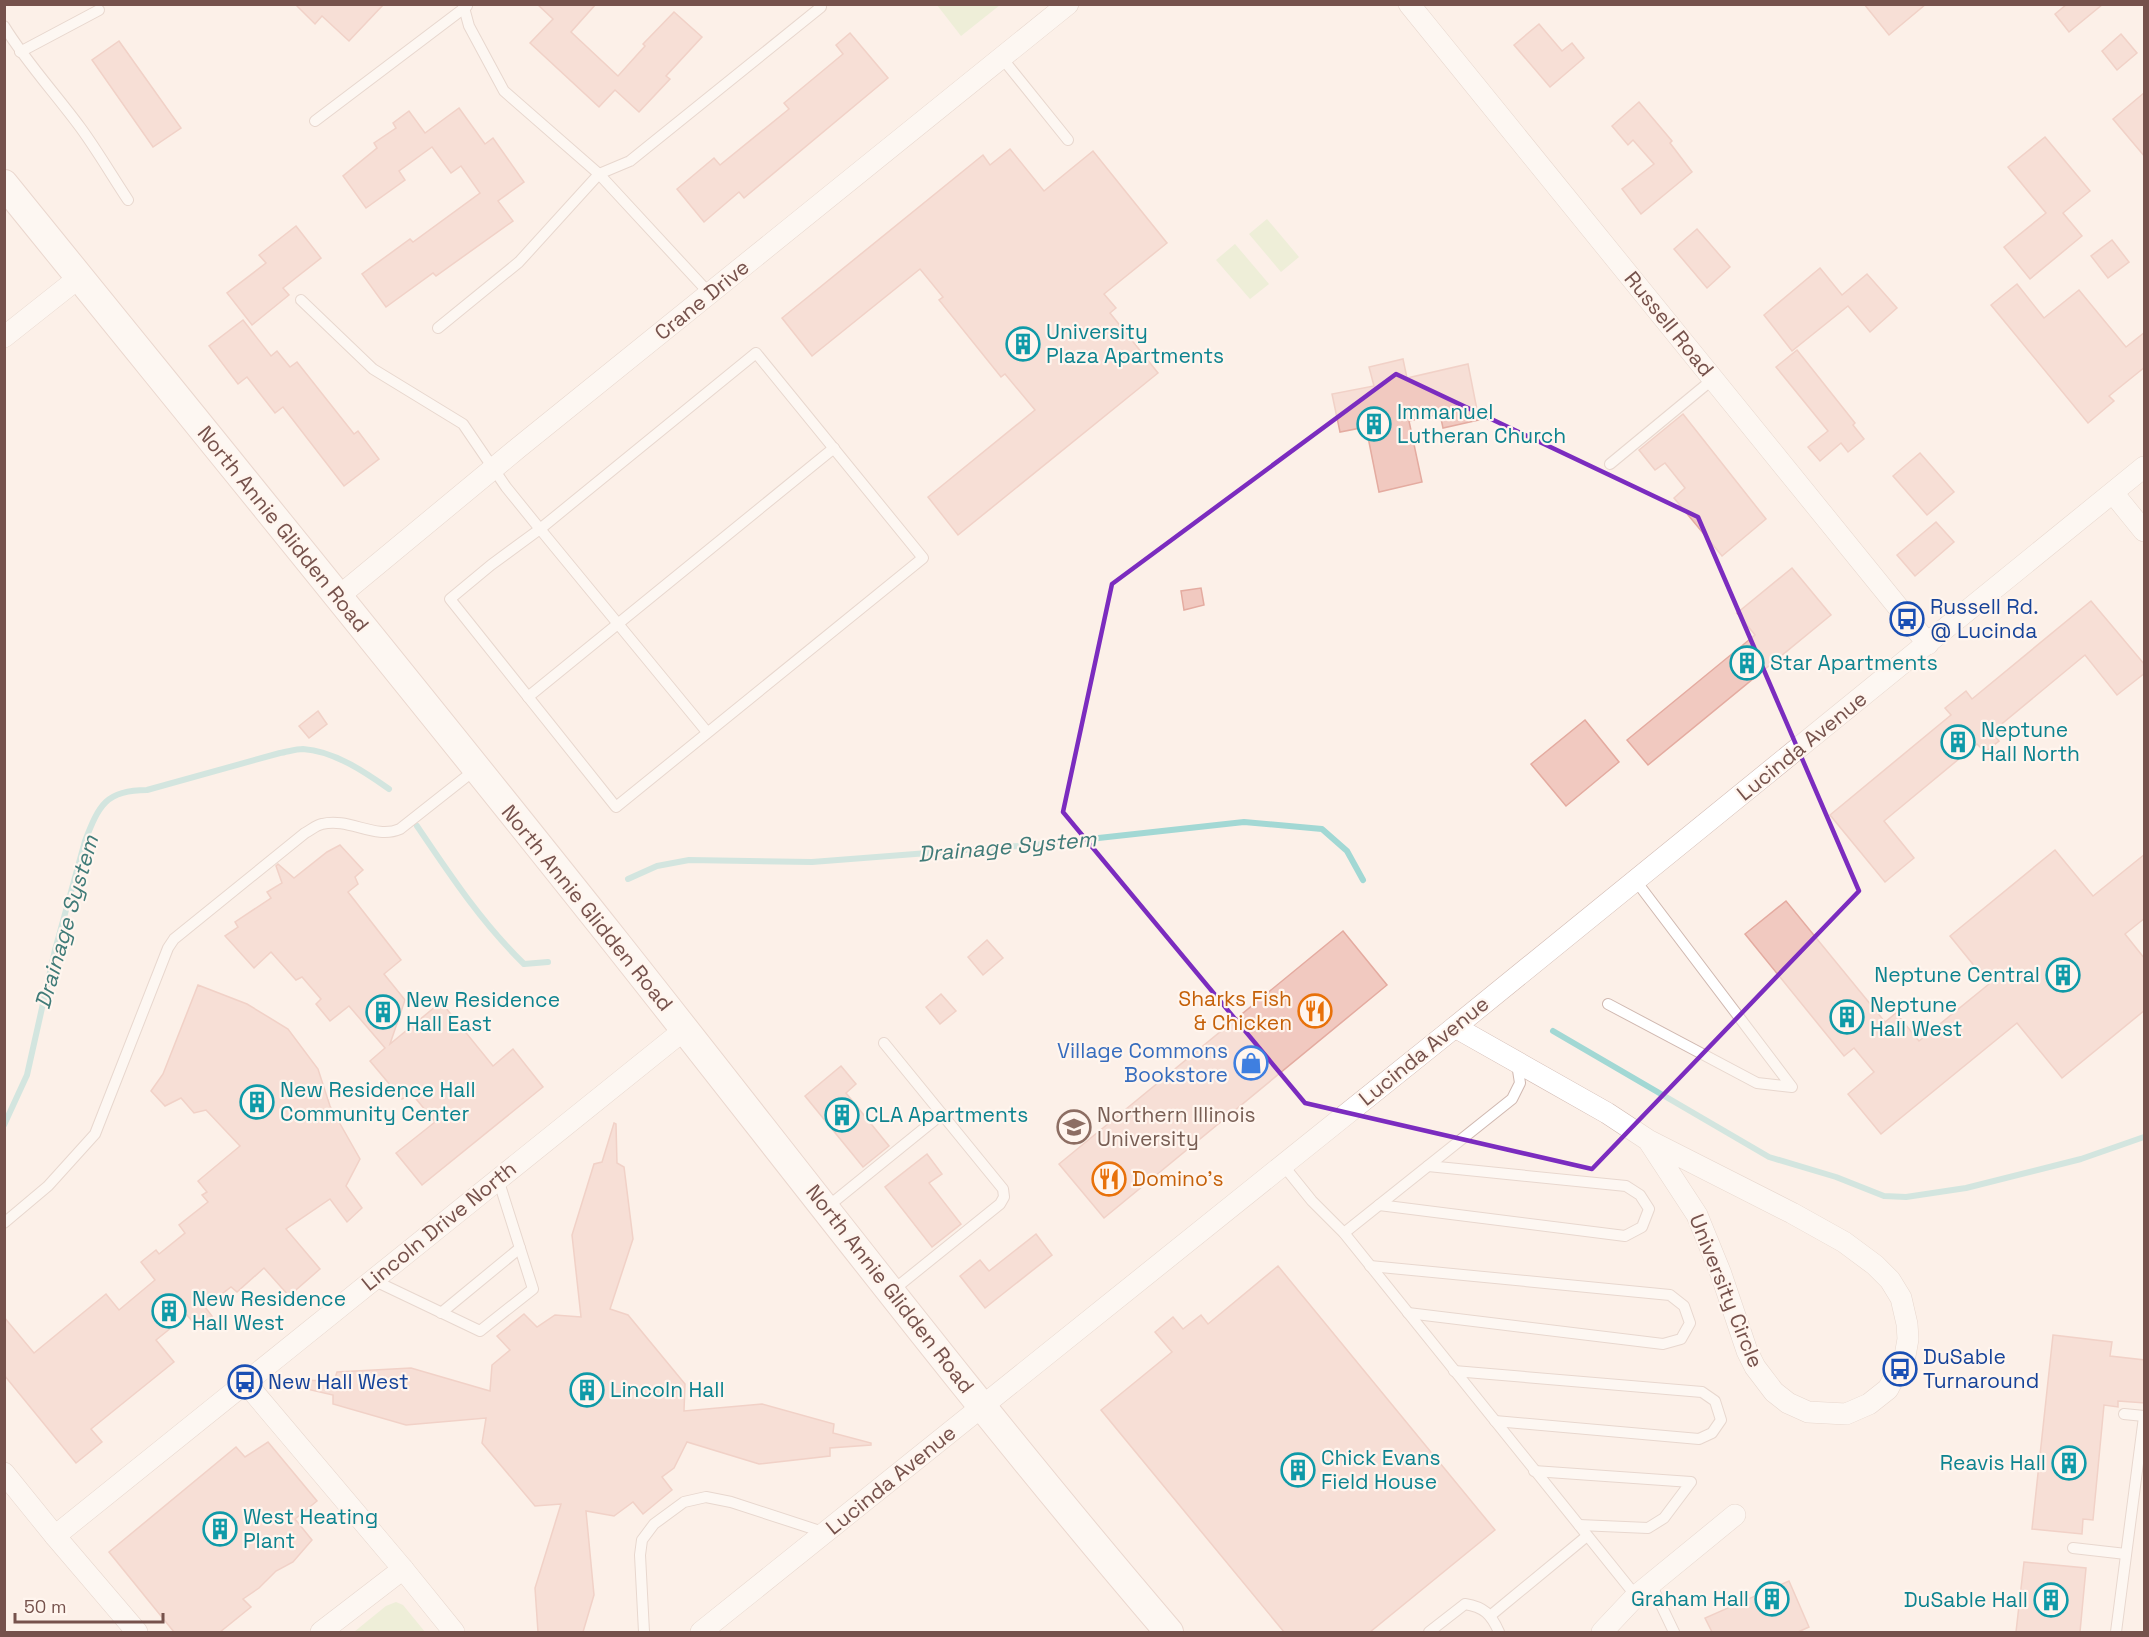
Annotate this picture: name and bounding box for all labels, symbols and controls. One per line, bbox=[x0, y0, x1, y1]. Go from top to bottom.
street label: Crane Drive bbox=[649, 253, 755, 346]
street label: Russell Road bbox=[1619, 265, 1720, 382]
place label: University Plaza Apartments bbox=[1046, 318, 1224, 369]
building icon: University Plaza Apartments bbox=[1005, 326, 1041, 362]
place label: Immanuel Lutheran Church bbox=[1397, 398, 1566, 449]
building icon: Immanuel Lutheran Church bbox=[1356, 406, 1392, 442]
street label: North Annie Glidden Road bbox=[192, 420, 375, 637]
place label: Russell Rd. @ Lucinda bbox=[1930, 593, 2038, 644]
bus stop icon: Russell Rd. @ Lucinda bbox=[1889, 601, 1925, 637]
building icon: Star Apartments bbox=[1729, 645, 1765, 681]
place label: Star Apartments bbox=[1770, 649, 1938, 676]
street label: Lucinda Avenue bbox=[1731, 685, 1872, 806]
place label: Neptune Hall North bbox=[1981, 716, 2080, 767]
building icon: Neptune Hall North bbox=[1940, 724, 1976, 760]
street label: North Annie Glidden Road bbox=[496, 799, 679, 1016]
water label: Drainage System bbox=[917, 824, 1099, 868]
water label: Drainage System bbox=[28, 831, 104, 1012]
building icon: Neptune Central bbox=[2045, 957, 2081, 993]
place label: Neptune Central bbox=[1874, 961, 2040, 988]
place label: Sharks Fish & Chicken bbox=[1178, 985, 1292, 1036]
place label: New Residence Hall East bbox=[406, 986, 560, 1037]
street label: Lucinda Avenue bbox=[1353, 990, 1494, 1111]
place label: Neptune Hall West bbox=[1870, 991, 1962, 1042]
restaurant icon: Sharks Fish & Chicken bbox=[1297, 993, 1333, 1029]
building icon: New Residence Hall East bbox=[365, 994, 401, 1030]
building icon: Neptune Hall West bbox=[1829, 999, 1865, 1035]
place label: Village Commons Bookstore bbox=[1057, 1037, 1228, 1088]
shop icon: Village Commons Bookstore bbox=[1233, 1045, 1269, 1081]
place label: New Residence Hall Community Center bbox=[280, 1076, 476, 1127]
building icon: New Residence Hall Community Center bbox=[239, 1084, 275, 1120]
building icon: CLA Apartments bbox=[824, 1097, 860, 1133]
place label: CLA Apartments bbox=[865, 1101, 1028, 1128]
place label: Northern Illinois University bbox=[1097, 1101, 1256, 1152]
school or university icon: Northern Illinois University bbox=[1056, 1109, 1092, 1145]
street label: Lincoln Drive North bbox=[356, 1155, 522, 1296]
restaurant icon: Domino's bbox=[1091, 1161, 1127, 1197]
place label: Domino's bbox=[1132, 1165, 1224, 1192]
street label: North Annie Glidden Road bbox=[800, 1179, 980, 1399]
street label: University Circle bbox=[1683, 1210, 1770, 1372]
place label: New Residence Hall West bbox=[192, 1285, 346, 1336]
building icon: New Residence Hall West bbox=[151, 1293, 187, 1329]
place label: DuSable Turnaround bbox=[1923, 1343, 2039, 1394]
bus stop icon: DuSable Turnaround bbox=[1882, 1351, 1918, 1387]
bus stop icon: New Hall West bbox=[227, 1364, 263, 1400]
place label: New Hall West bbox=[268, 1368, 409, 1395]
building icon: Lincoln Hall bbox=[569, 1372, 605, 1408]
place label: Lincoln Hall bbox=[610, 1376, 725, 1403]
street label: Lucinda Avenue bbox=[820, 1419, 961, 1540]
place label: Chick Evans Field House bbox=[1321, 1444, 1441, 1495]
building icon: Reavis Hall bbox=[2051, 1445, 2087, 1481]
place label: Reavis Hall bbox=[1940, 1449, 2046, 1476]
building icon: Chick Evans Field House bbox=[1280, 1452, 1316, 1488]
place label: West Heating Plant bbox=[243, 1503, 378, 1554]
building icon: West Heating Plant bbox=[202, 1511, 238, 1547]
building icon: Graham Hall bbox=[1754, 1581, 1790, 1617]
building icon: DuSable Hall bbox=[2033, 1582, 2069, 1618]
place label: Graham Hall bbox=[1631, 1585, 1749, 1612]
scale bar bbox=[15, 1586, 164, 1624]
place label: DuSable Hall bbox=[1904, 1586, 2028, 1613]
text: 50 m bbox=[24, 1595, 66, 1618]

